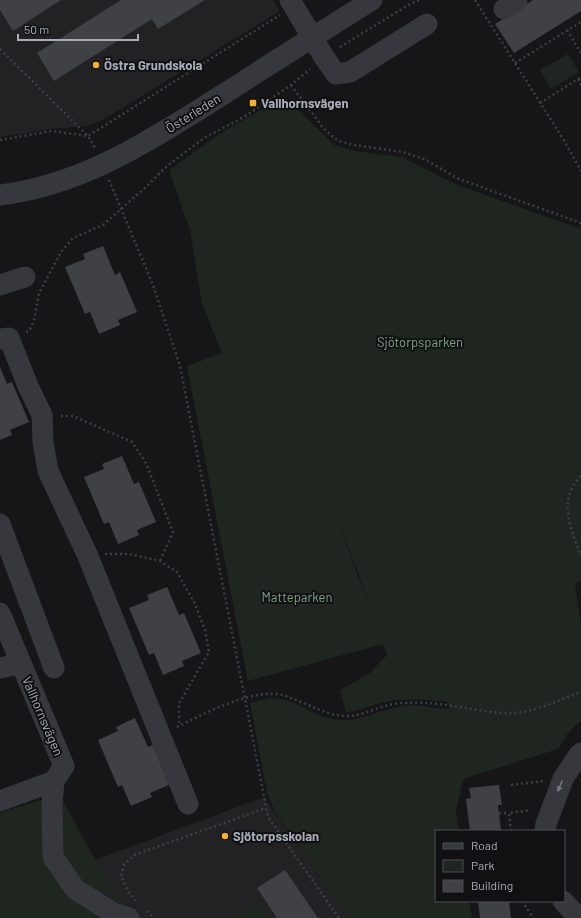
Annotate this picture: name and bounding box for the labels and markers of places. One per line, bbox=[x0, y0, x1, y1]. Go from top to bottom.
place label: Östra Grundskola bbox=[104, 57, 203, 73]
marker: Östra Grundskola bbox=[91, 60, 101, 70]
place label: Vallhornsvägen bbox=[261, 95, 349, 111]
marker: Vallhornsvägen bbox=[248, 98, 258, 108]
place label: Sjötorpsskolan bbox=[233, 828, 319, 844]
marker: Sjötorpsskolan bbox=[220, 831, 230, 841]

